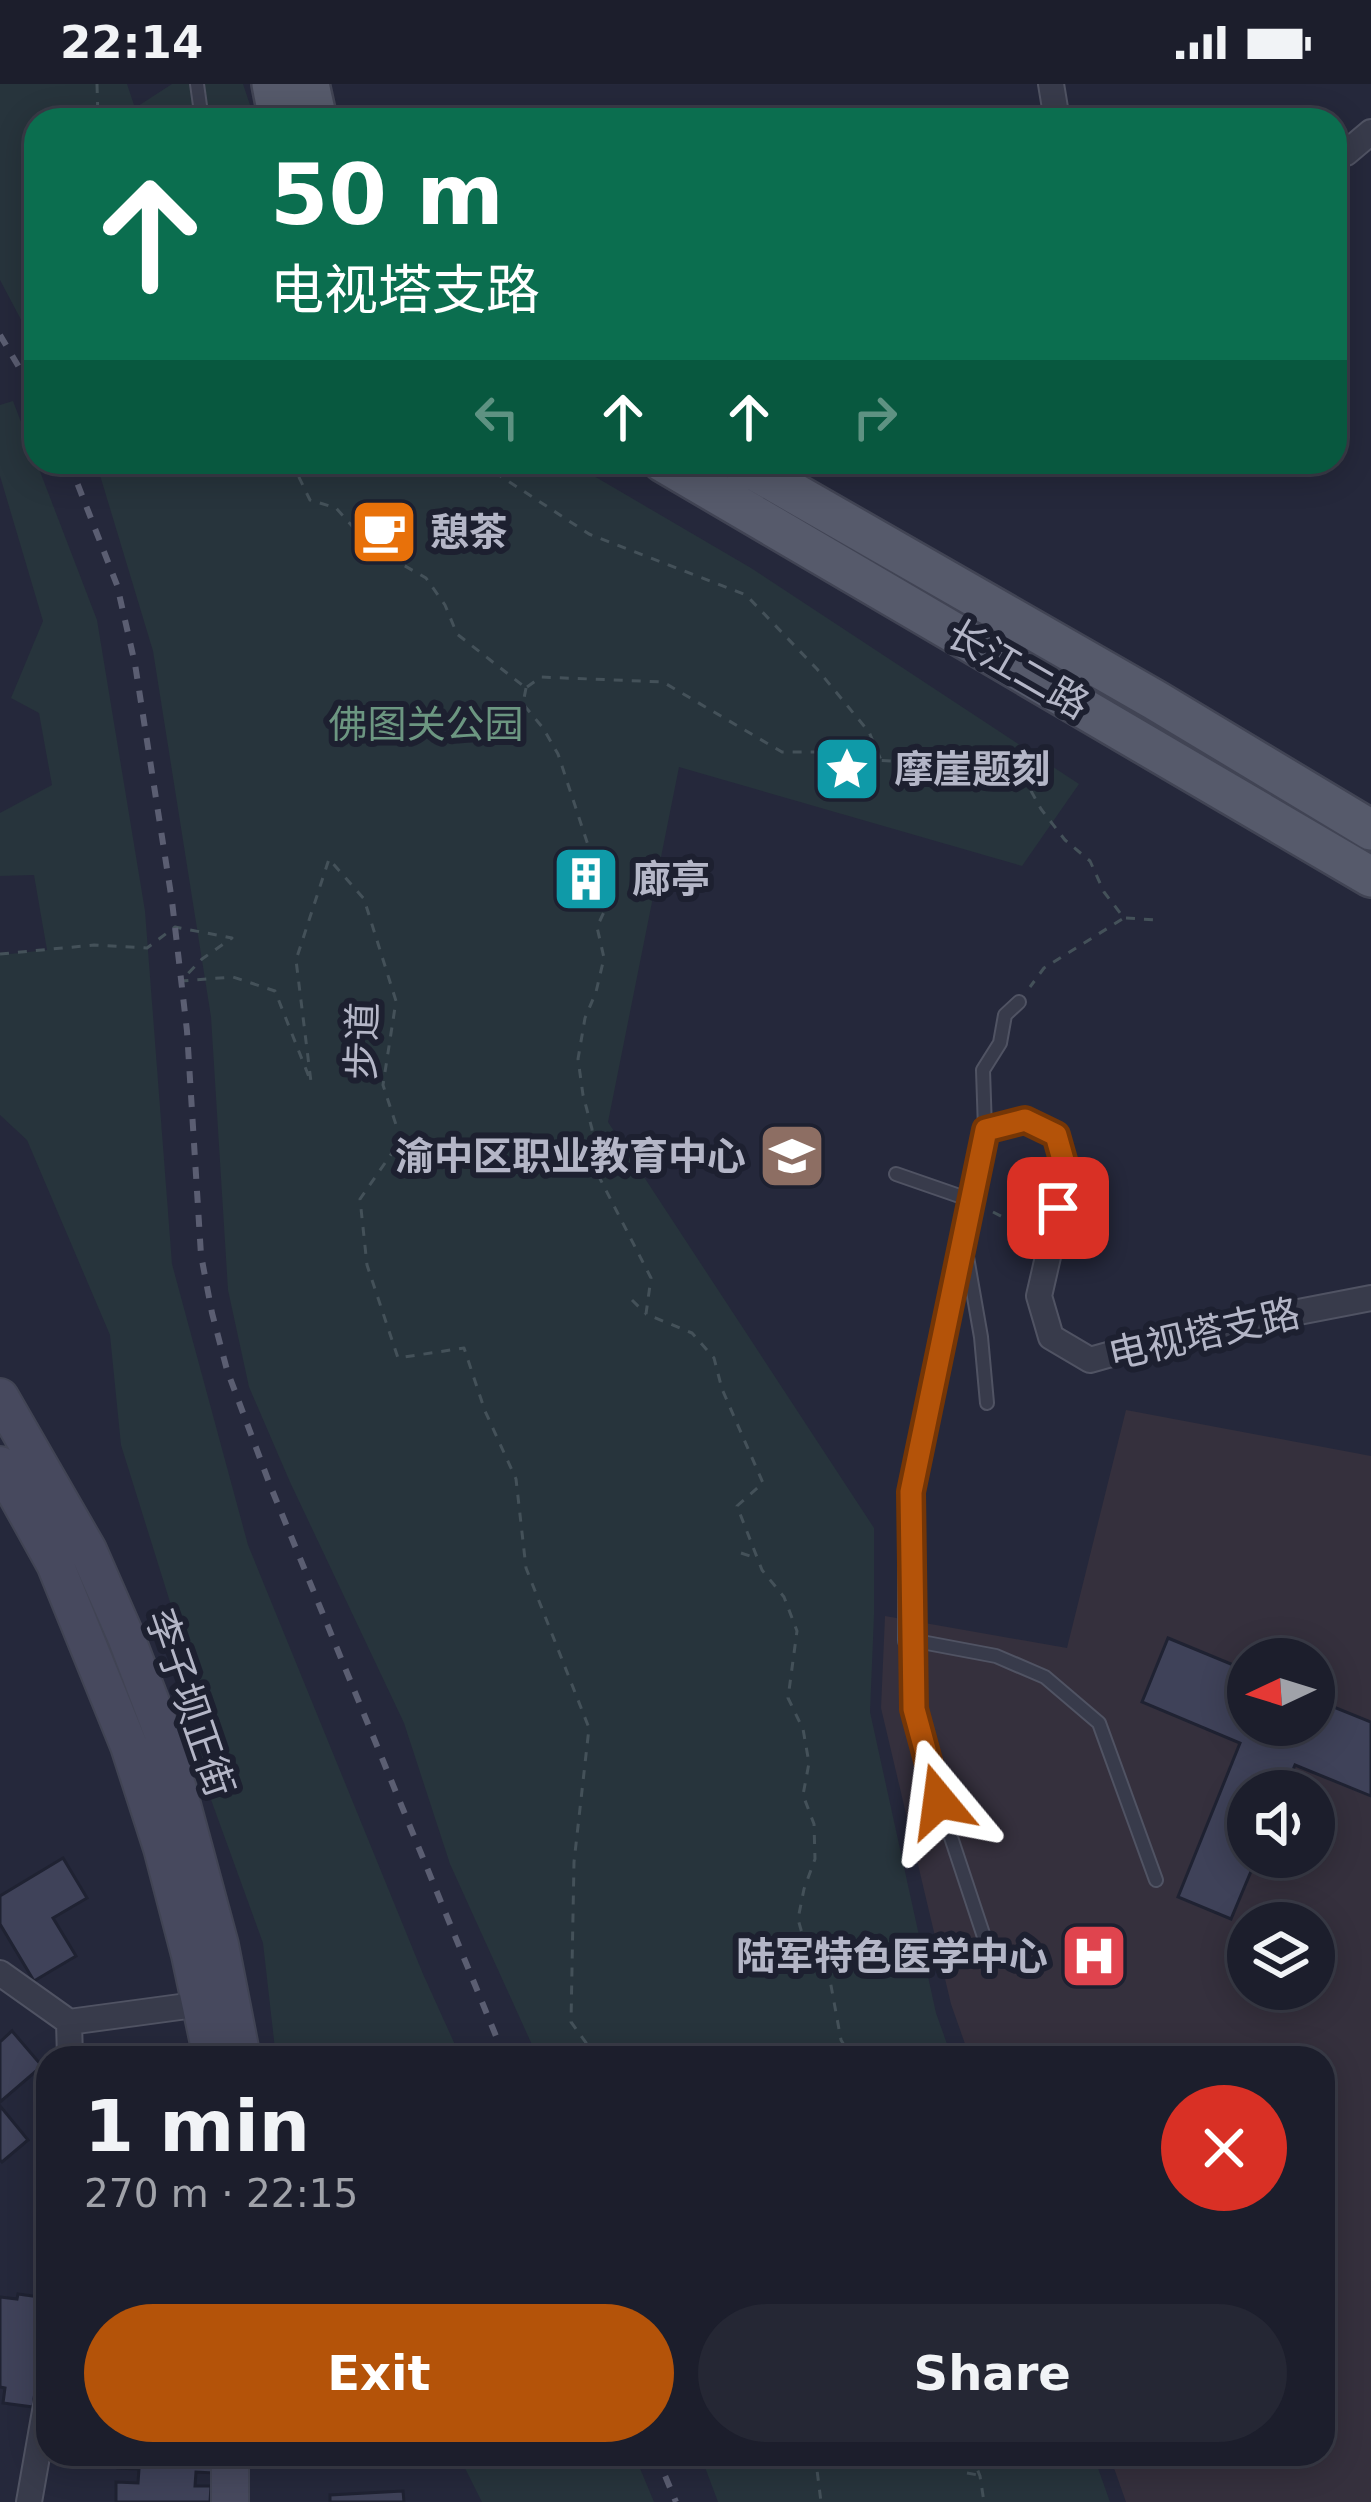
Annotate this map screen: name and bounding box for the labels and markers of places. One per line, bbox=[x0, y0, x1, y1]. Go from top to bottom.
cafe icon: 憩茶 bbox=[349, 497, 419, 567]
place label: 憩茶 bbox=[430, 510, 508, 555]
place icon: 摩崖题刻 bbox=[812, 734, 882, 804]
place label: 摩崖题刻 bbox=[894, 747, 1050, 792]
building icon: 廊亭 bbox=[551, 844, 621, 914]
place label: 廊亭 bbox=[632, 857, 710, 902]
school or university icon: 渝中区职业教育中心 bbox=[757, 1121, 827, 1191]
place label: 渝中区职业教育中心 bbox=[395, 1134, 746, 1179]
pin bbox=[1007, 1157, 1109, 1259]
hospital icon: 陆军特色医学中心 bbox=[1059, 1921, 1129, 1991]
place label: 陆军特色医学中心 bbox=[736, 1934, 1048, 1979]

